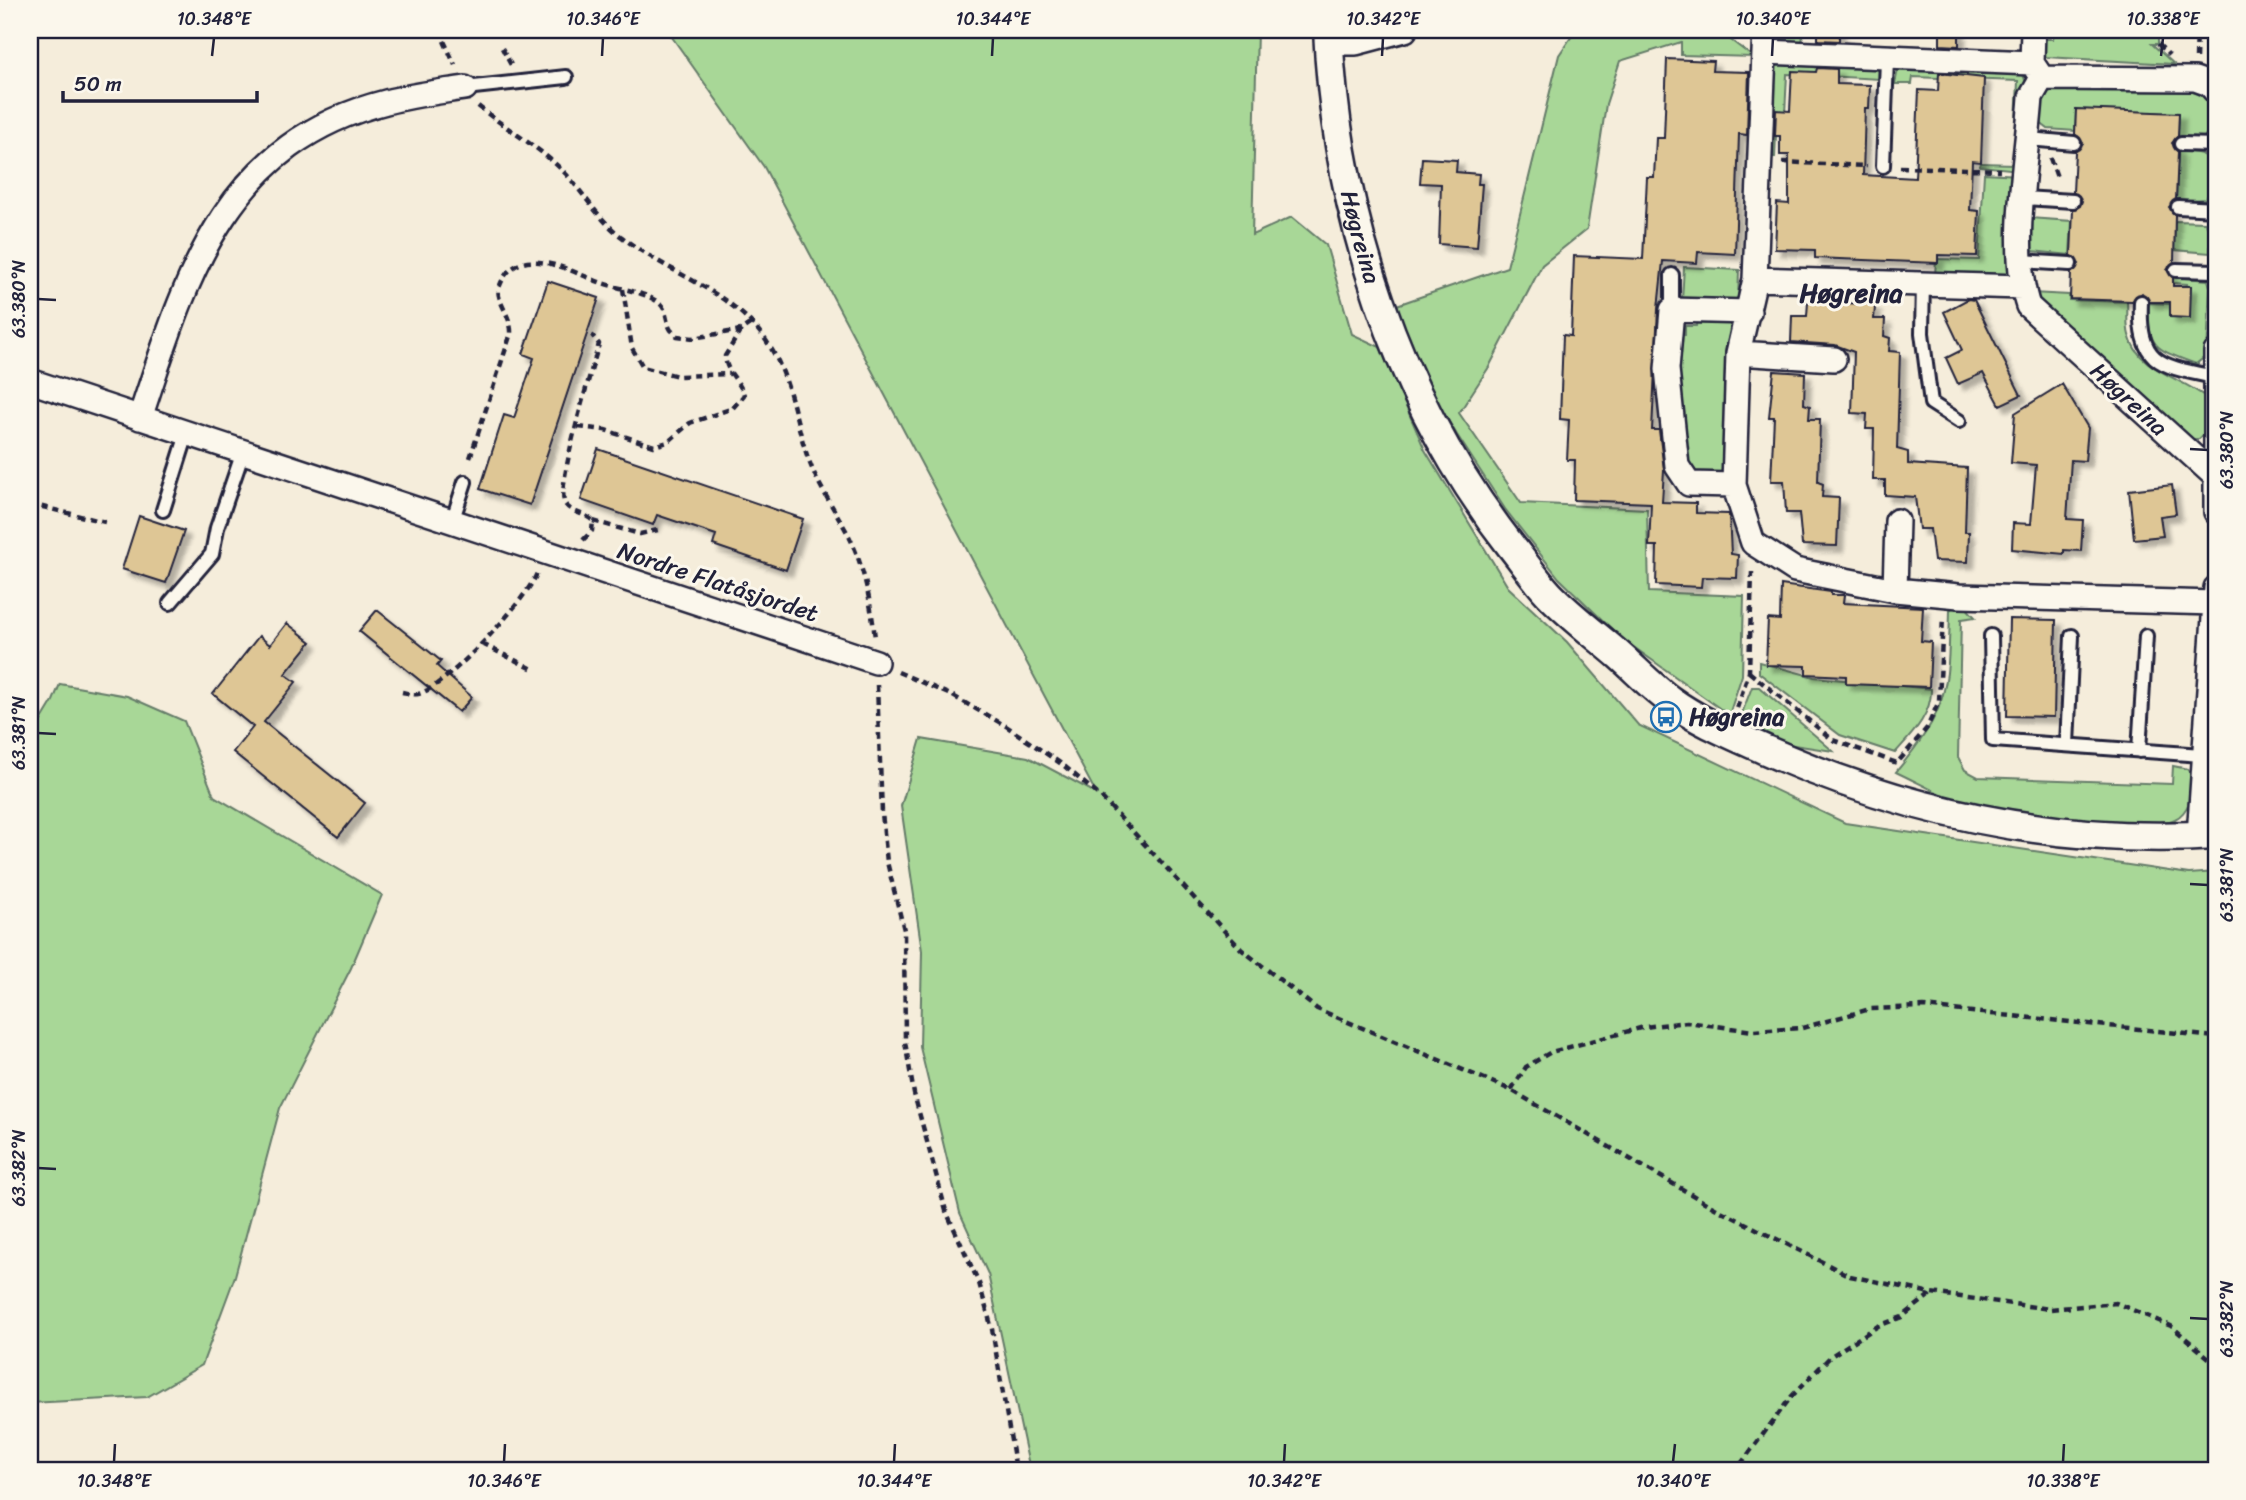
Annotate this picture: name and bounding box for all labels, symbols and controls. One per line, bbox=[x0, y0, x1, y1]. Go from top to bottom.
text: 10.348°E bbox=[177, 3, 252, 35]
text: 10.346°E bbox=[566, 3, 641, 35]
text: 10.344°E bbox=[956, 3, 1031, 35]
text: 10.342°E bbox=[1346, 3, 1421, 35]
text: 10.340°E bbox=[1736, 3, 1811, 35]
text: 10.338°E bbox=[2127, 3, 2200, 35]
scale bar bbox=[63, 60, 257, 104]
text: 50 m bbox=[74, 65, 122, 103]
street label: Høgreina bbox=[1328, 186, 1393, 289]
text: 63.380°N bbox=[3, 260, 35, 338]
district label: Høgreina bbox=[1799, 270, 1904, 316]
street label: Høgreina bbox=[2080, 351, 2178, 447]
text: 63.380°N bbox=[2211, 411, 2243, 489]
street label: Nordre Flatåsjordet bbox=[612, 530, 824, 634]
text: 63.381°N bbox=[3, 695, 35, 770]
place label: Høgreina bbox=[1689, 696, 1785, 738]
bus stop icon: Høgreina bbox=[1649, 700, 1683, 734]
text: 63.381°N bbox=[2211, 847, 2243, 922]
text: 63.382°N bbox=[3, 1129, 35, 1206]
text: 63.382°N bbox=[2211, 1280, 2243, 1357]
text: 10.348°E bbox=[77, 1465, 152, 1497]
text: 10.346°E bbox=[467, 1465, 542, 1497]
text: 10.344°E bbox=[857, 1465, 932, 1497]
text: 10.342°E bbox=[1247, 1465, 1322, 1497]
text: 10.340°E bbox=[1636, 1465, 1711, 1497]
text: 10.338°E bbox=[2027, 1465, 2100, 1497]

